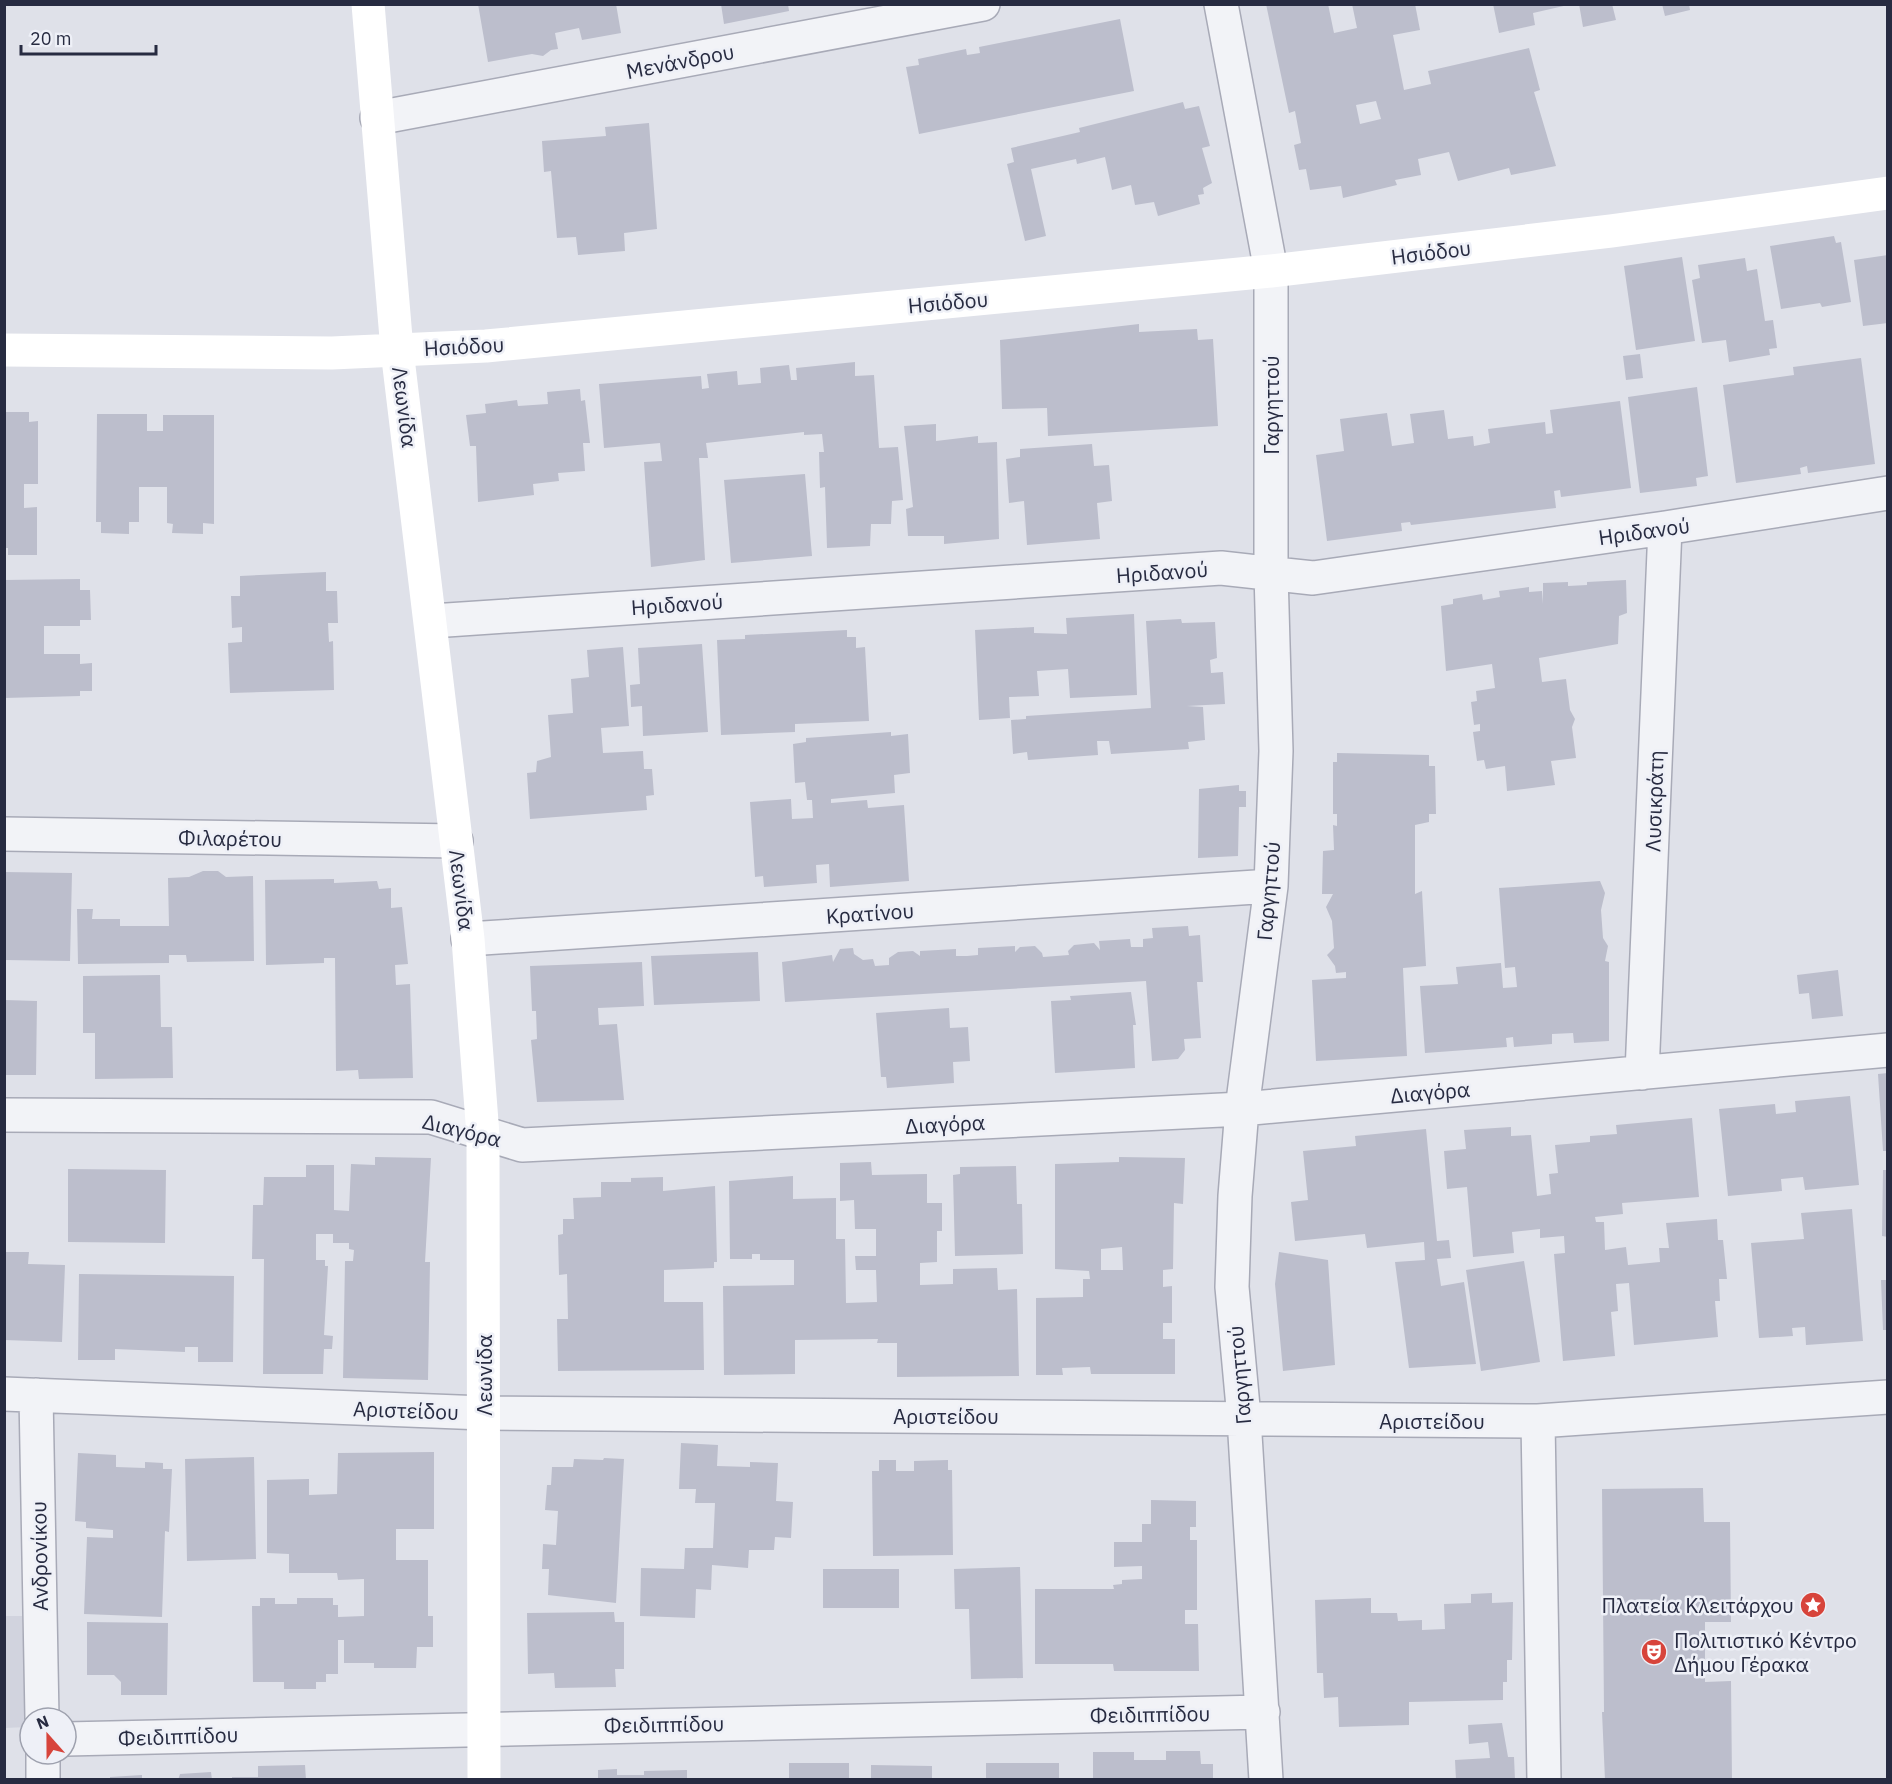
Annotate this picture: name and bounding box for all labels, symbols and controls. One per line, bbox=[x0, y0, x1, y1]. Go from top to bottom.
scale bar bbox=[21, 18, 156, 56]
text: 20 m bbox=[30, 27, 72, 50]
street label: Μενάνδρου bbox=[623, 37, 737, 85]
street label: Ησιόδου bbox=[1389, 233, 1473, 271]
street label: Ησιόδου bbox=[907, 285, 989, 319]
street label: Ησιόδου bbox=[423, 330, 505, 362]
street label: Γαργηττού bbox=[1257, 355, 1285, 455]
street label: Λεωνίδα bbox=[386, 365, 424, 449]
street label: Ηριδανού bbox=[1596, 511, 1692, 551]
street label: Ηριδανού bbox=[1115, 555, 1209, 589]
street label: Ηριδανού bbox=[630, 587, 724, 621]
street label: Λυσικράτη bbox=[1638, 750, 1670, 852]
street label: Φιλαρέτου bbox=[178, 823, 282, 853]
street label: Γαργηττού bbox=[1250, 840, 1286, 942]
street label: Λεωνίδα bbox=[443, 848, 481, 932]
street label: Κρατίνου bbox=[825, 896, 915, 930]
street label: Διαγόρα bbox=[1389, 1075, 1471, 1109]
street label: Διαγόρα bbox=[420, 1107, 504, 1153]
street label: Διαγόρα bbox=[904, 1108, 986, 1140]
street label: Γαργηττού bbox=[1221, 1324, 1257, 1426]
street label: Λεωνίδα bbox=[470, 1334, 498, 1416]
street label: Αριστείδου bbox=[353, 1394, 459, 1426]
street label: Αριστείδου bbox=[893, 1402, 999, 1430]
street label: Αριστείδου bbox=[1379, 1407, 1485, 1435]
street label: Ανδρονίκου bbox=[24, 1501, 54, 1611]
place icon: Πλατεία Κλειτάρχου bbox=[1798, 1590, 1828, 1620]
place label: Πλατεία Κλειτάρχου bbox=[1601, 1591, 1794, 1619]
place label: Πολιτιστικό Κέντρο Δήμου Γέρακα bbox=[1674, 1626, 1857, 1678]
theatre icon: Πολιτιστικό Κέντρο Δήμου Γέρακα bbox=[1639, 1637, 1669, 1667]
street label: Φειδιππίδου bbox=[1089, 1699, 1211, 1729]
north arrow bbox=[18, 1706, 78, 1766]
street label: Φειδιππίδου bbox=[603, 1709, 725, 1739]
text: N bbox=[34, 1711, 52, 1733]
street label: Φειδιππίδου bbox=[117, 1720, 239, 1752]

